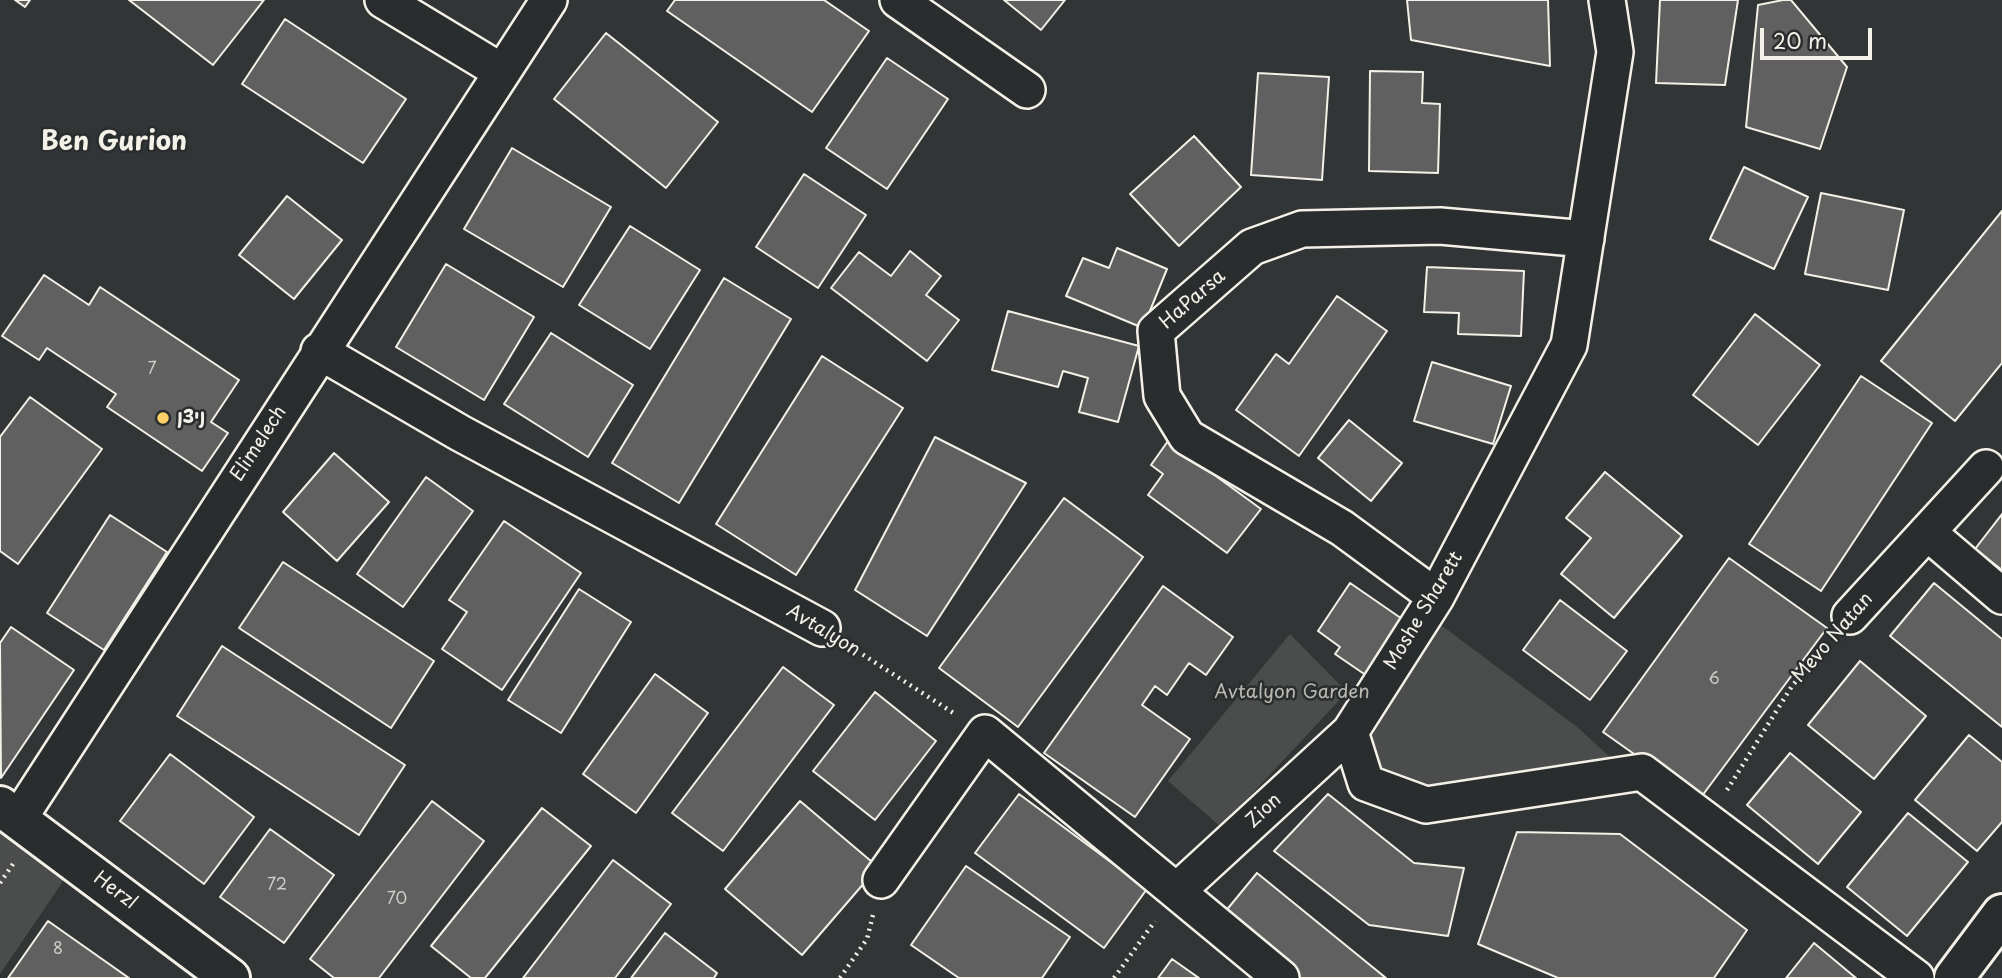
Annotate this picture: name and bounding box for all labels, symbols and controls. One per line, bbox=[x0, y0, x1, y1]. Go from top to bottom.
scale bar bbox=[1764, 14, 1876, 58]
text: 20 m bbox=[1773, 24, 1827, 56]
district label: Ben Gurion bbox=[41, 127, 187, 159]
street label: HaParsa bbox=[1156, 265, 1230, 335]
house number: 7 bbox=[147, 360, 157, 380]
street label: Elimelech bbox=[226, 402, 292, 486]
place label: ניצן bbox=[177, 407, 205, 429]
marker: ניצן bbox=[155, 410, 171, 426]
street label: Moshe Sharett bbox=[1380, 548, 1468, 674]
street label: Mevo Natan bbox=[1788, 588, 1878, 688]
street label: Avtalyon bbox=[782, 600, 864, 662]
house number: 6 bbox=[1708, 670, 1720, 690]
park label: Avtalyon Garden bbox=[1214, 682, 1370, 704]
street label: Zion bbox=[1242, 789, 1286, 833]
street label: Herzl bbox=[89, 867, 141, 915]
house number: 72 bbox=[267, 876, 287, 896]
house number: 70 bbox=[387, 890, 407, 910]
house number: 8 bbox=[53, 940, 63, 960]

